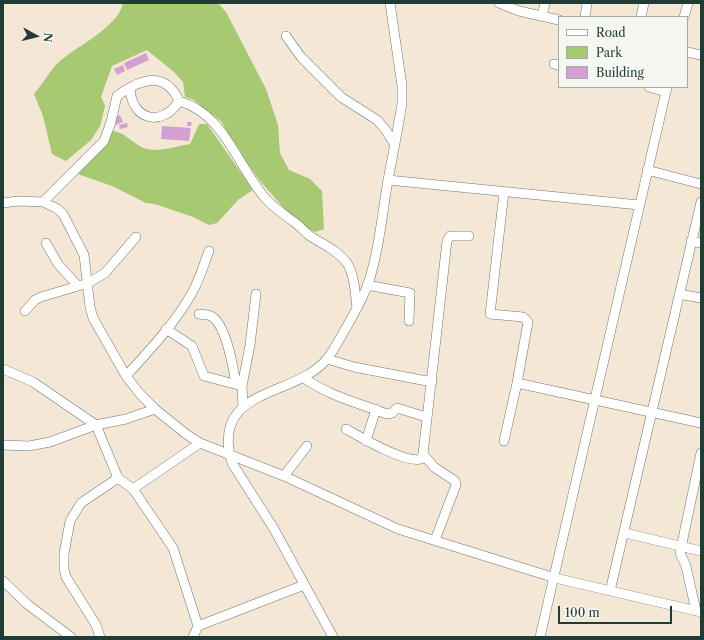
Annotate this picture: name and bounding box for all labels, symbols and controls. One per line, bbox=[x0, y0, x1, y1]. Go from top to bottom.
north arrow bbox=[16, 16, 56, 56]
legend bbox=[558, 16, 688, 88]
text: Road bbox=[596, 25, 626, 40]
text: N bbox=[40, 32, 55, 43]
text: Park bbox=[596, 45, 622, 60]
text: Building bbox=[596, 65, 644, 80]
scale bar bbox=[560, 598, 674, 624]
text: 100 m bbox=[565, 605, 600, 620]

